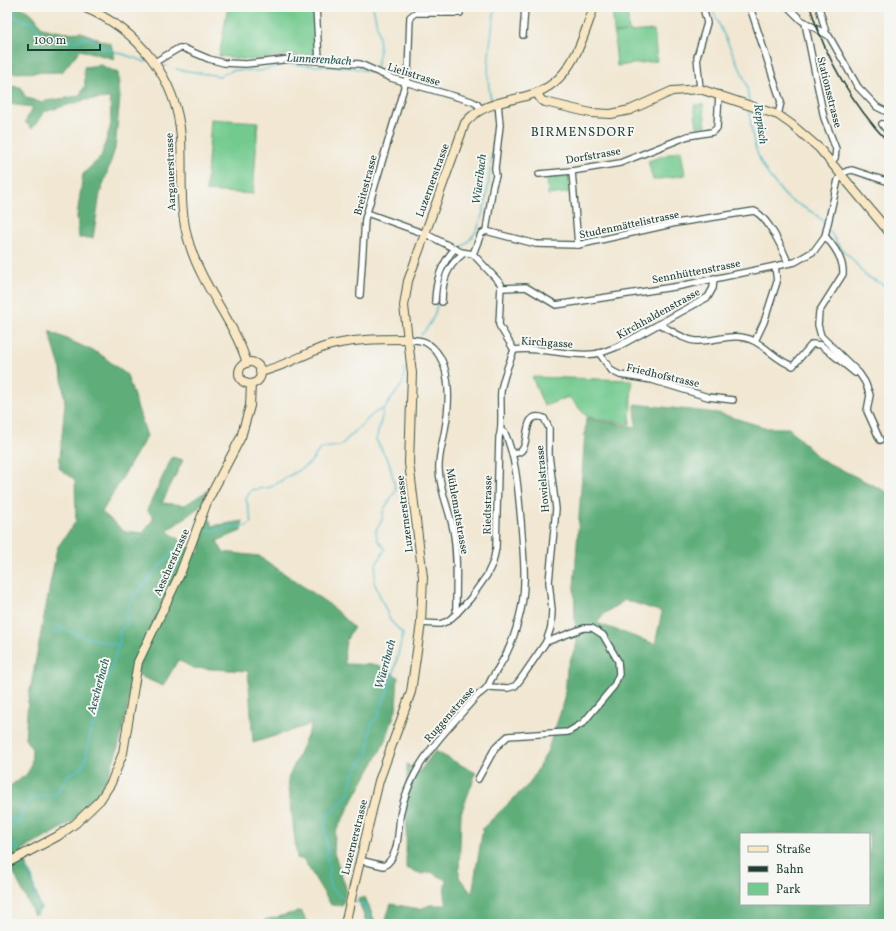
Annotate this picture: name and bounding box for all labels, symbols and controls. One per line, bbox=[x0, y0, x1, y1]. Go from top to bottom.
scale bar bbox=[28, 26, 100, 52]
text: 100 m bbox=[34, 33, 67, 49]
water label: Lunnerenbach bbox=[286, 50, 352, 70]
street label: Stationsstrasse bbox=[812, 55, 845, 130]
street label: Lielistrasse bbox=[385, 60, 442, 91]
water label: Reppisch bbox=[749, 103, 771, 145]
district label: BIRMENSDORF bbox=[531, 124, 635, 142]
street label: Aargauerstrasse bbox=[163, 133, 180, 211]
street label: Luzernerstrasse bbox=[413, 142, 454, 219]
street label: Dorfstrasse bbox=[565, 144, 622, 169]
street label: Breitestrasse bbox=[351, 153, 382, 217]
water label: Wüeribach bbox=[469, 153, 491, 205]
street label: Studenmättelistrasse bbox=[578, 208, 681, 243]
street label: Sennhüttenstrasse bbox=[651, 257, 742, 288]
street label: Kirchhaldenstrasse bbox=[614, 285, 703, 343]
street label: Kirchgasse bbox=[520, 334, 574, 353]
street label: Friedhofstrasse bbox=[625, 361, 701, 392]
street label: Howielstrasse bbox=[533, 445, 554, 513]
street label: Mühlemattstrasse bbox=[442, 467, 471, 556]
street label: Luzernerstrasse bbox=[393, 475, 418, 553]
street label: Riedtstrasse bbox=[480, 475, 497, 535]
street label: Aescherstrasse bbox=[151, 527, 194, 598]
water label: Wüeribach bbox=[372, 638, 400, 691]
water label: Aescherbach bbox=[84, 657, 114, 717]
street label: Ruggenstrasse bbox=[421, 684, 479, 746]
street label: Luzernerstrasse bbox=[339, 798, 372, 877]
legend bbox=[740, 833, 870, 905]
text: Straße bbox=[776, 842, 811, 858]
text: Bahn bbox=[776, 862, 804, 878]
text: Park bbox=[776, 882, 801, 898]

